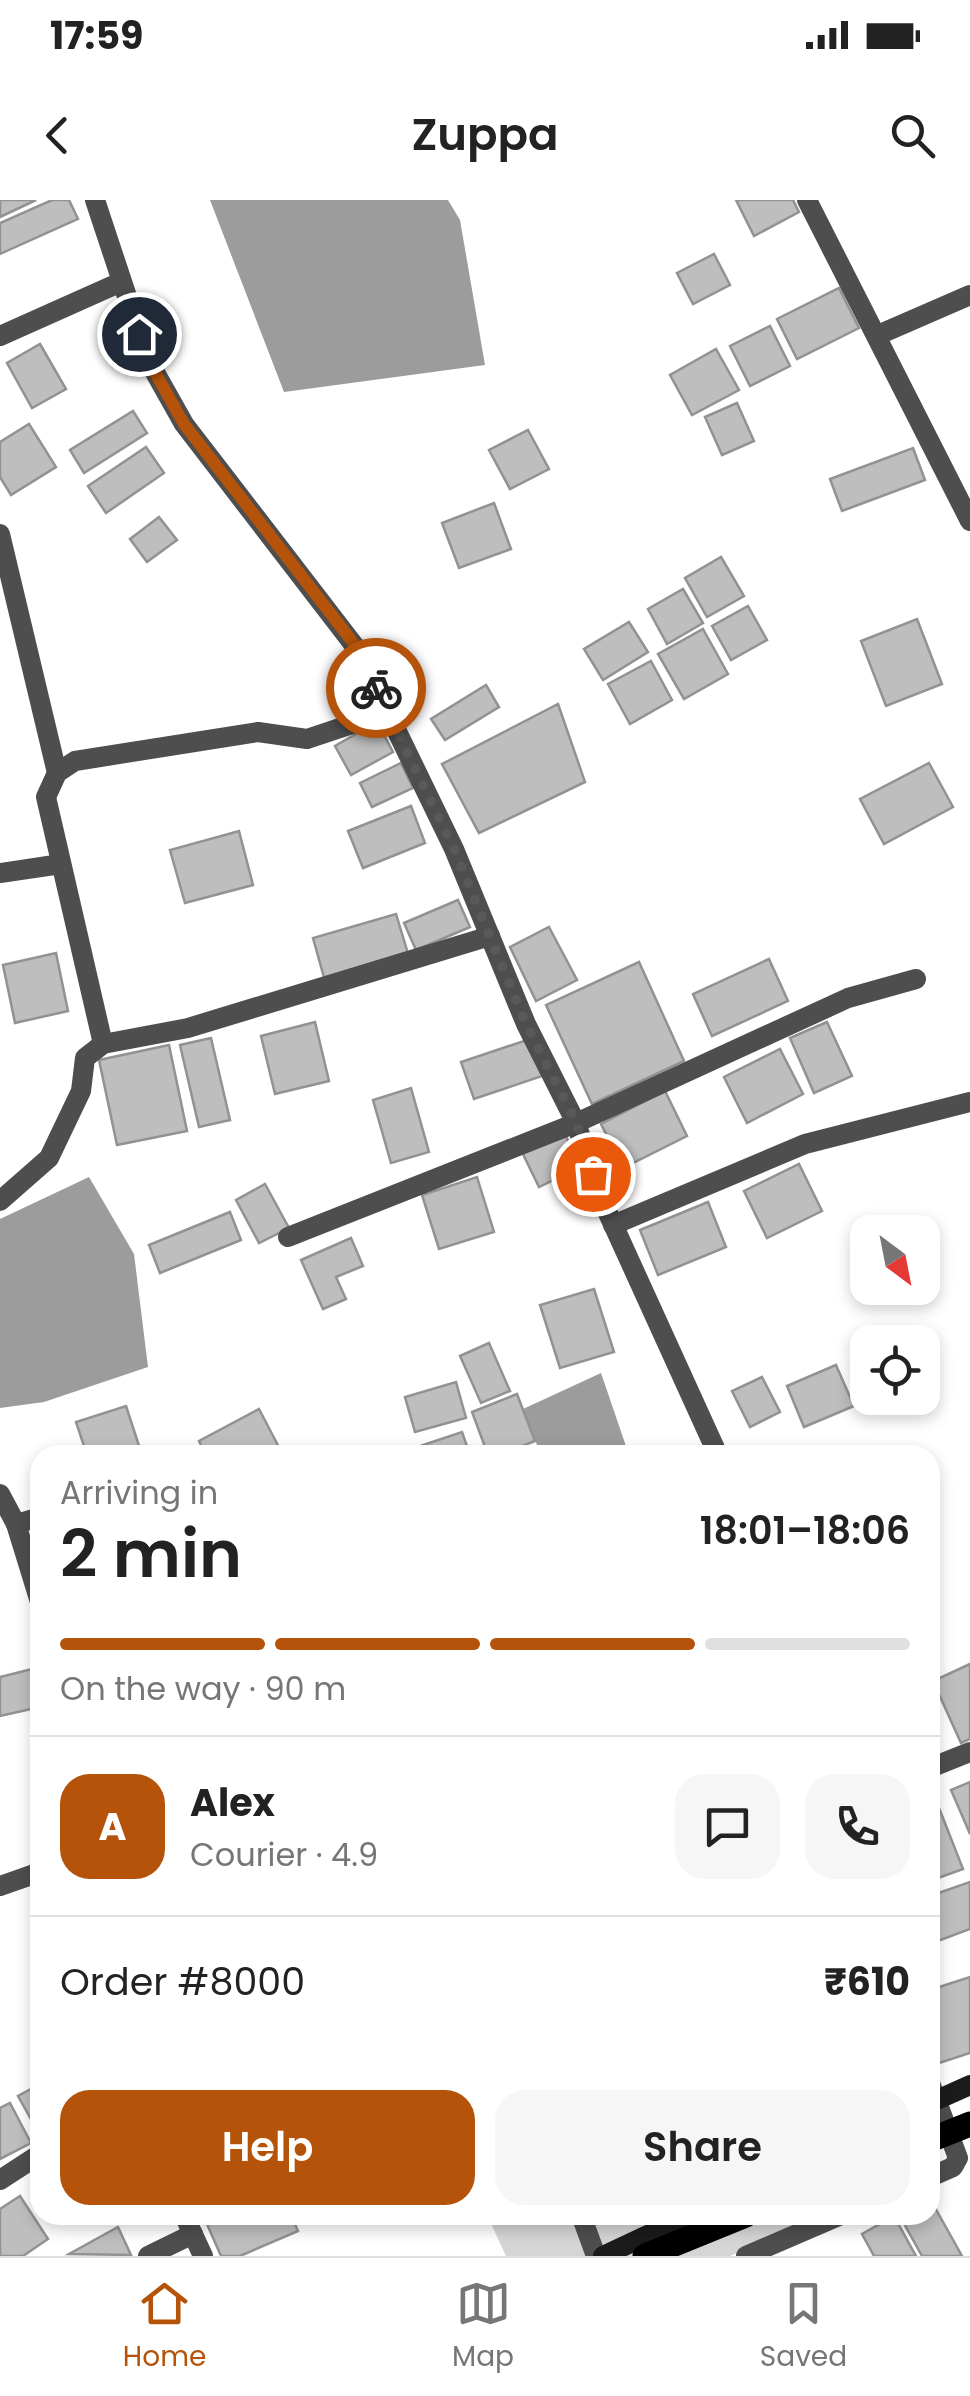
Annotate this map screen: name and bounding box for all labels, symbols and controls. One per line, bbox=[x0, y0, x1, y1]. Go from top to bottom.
text: 17:59 bbox=[50, 9, 143, 62]
text: Zuppa bbox=[411, 103, 559, 166]
icon: back bbox=[30, 108, 85, 163]
icon: search bbox=[885, 108, 940, 163]
pin bbox=[97, 292, 182, 377]
icon: home bbox=[112, 307, 167, 362]
courier bbox=[326, 638, 426, 738]
icon: bike bbox=[349, 661, 404, 716]
pin bbox=[551, 1132, 636, 1217]
icon: bag bbox=[566, 1147, 621, 1202]
north arrow bbox=[850, 1215, 940, 1305]
map controls bbox=[850, 1215, 940, 1415]
button: locate bbox=[850, 1325, 940, 1415]
text: Arriving in bbox=[60, 1470, 218, 1515]
text: 18:01–18:06 bbox=[700, 1504, 910, 1557]
text: 2 min bbox=[60, 1509, 242, 1600]
text: On the way · 90 m bbox=[60, 1666, 346, 1711]
button: chat bbox=[675, 1774, 780, 1879]
button: phone bbox=[805, 1774, 910, 1879]
text: Alex bbox=[190, 1776, 275, 1829]
text: A bbox=[98, 1800, 127, 1853]
text: Courier · 4.9 bbox=[190, 1832, 378, 1877]
text: Order #8000 bbox=[60, 1955, 305, 2008]
text: ₹610 bbox=[824, 1955, 910, 2008]
button: Help bbox=[60, 2090, 475, 2205]
button: Share bbox=[495, 2090, 910, 2205]
tab: Home bbox=[123, 2276, 206, 2378]
tab: Map bbox=[452, 2276, 514, 2378]
tab: Saved bbox=[760, 2276, 847, 2378]

